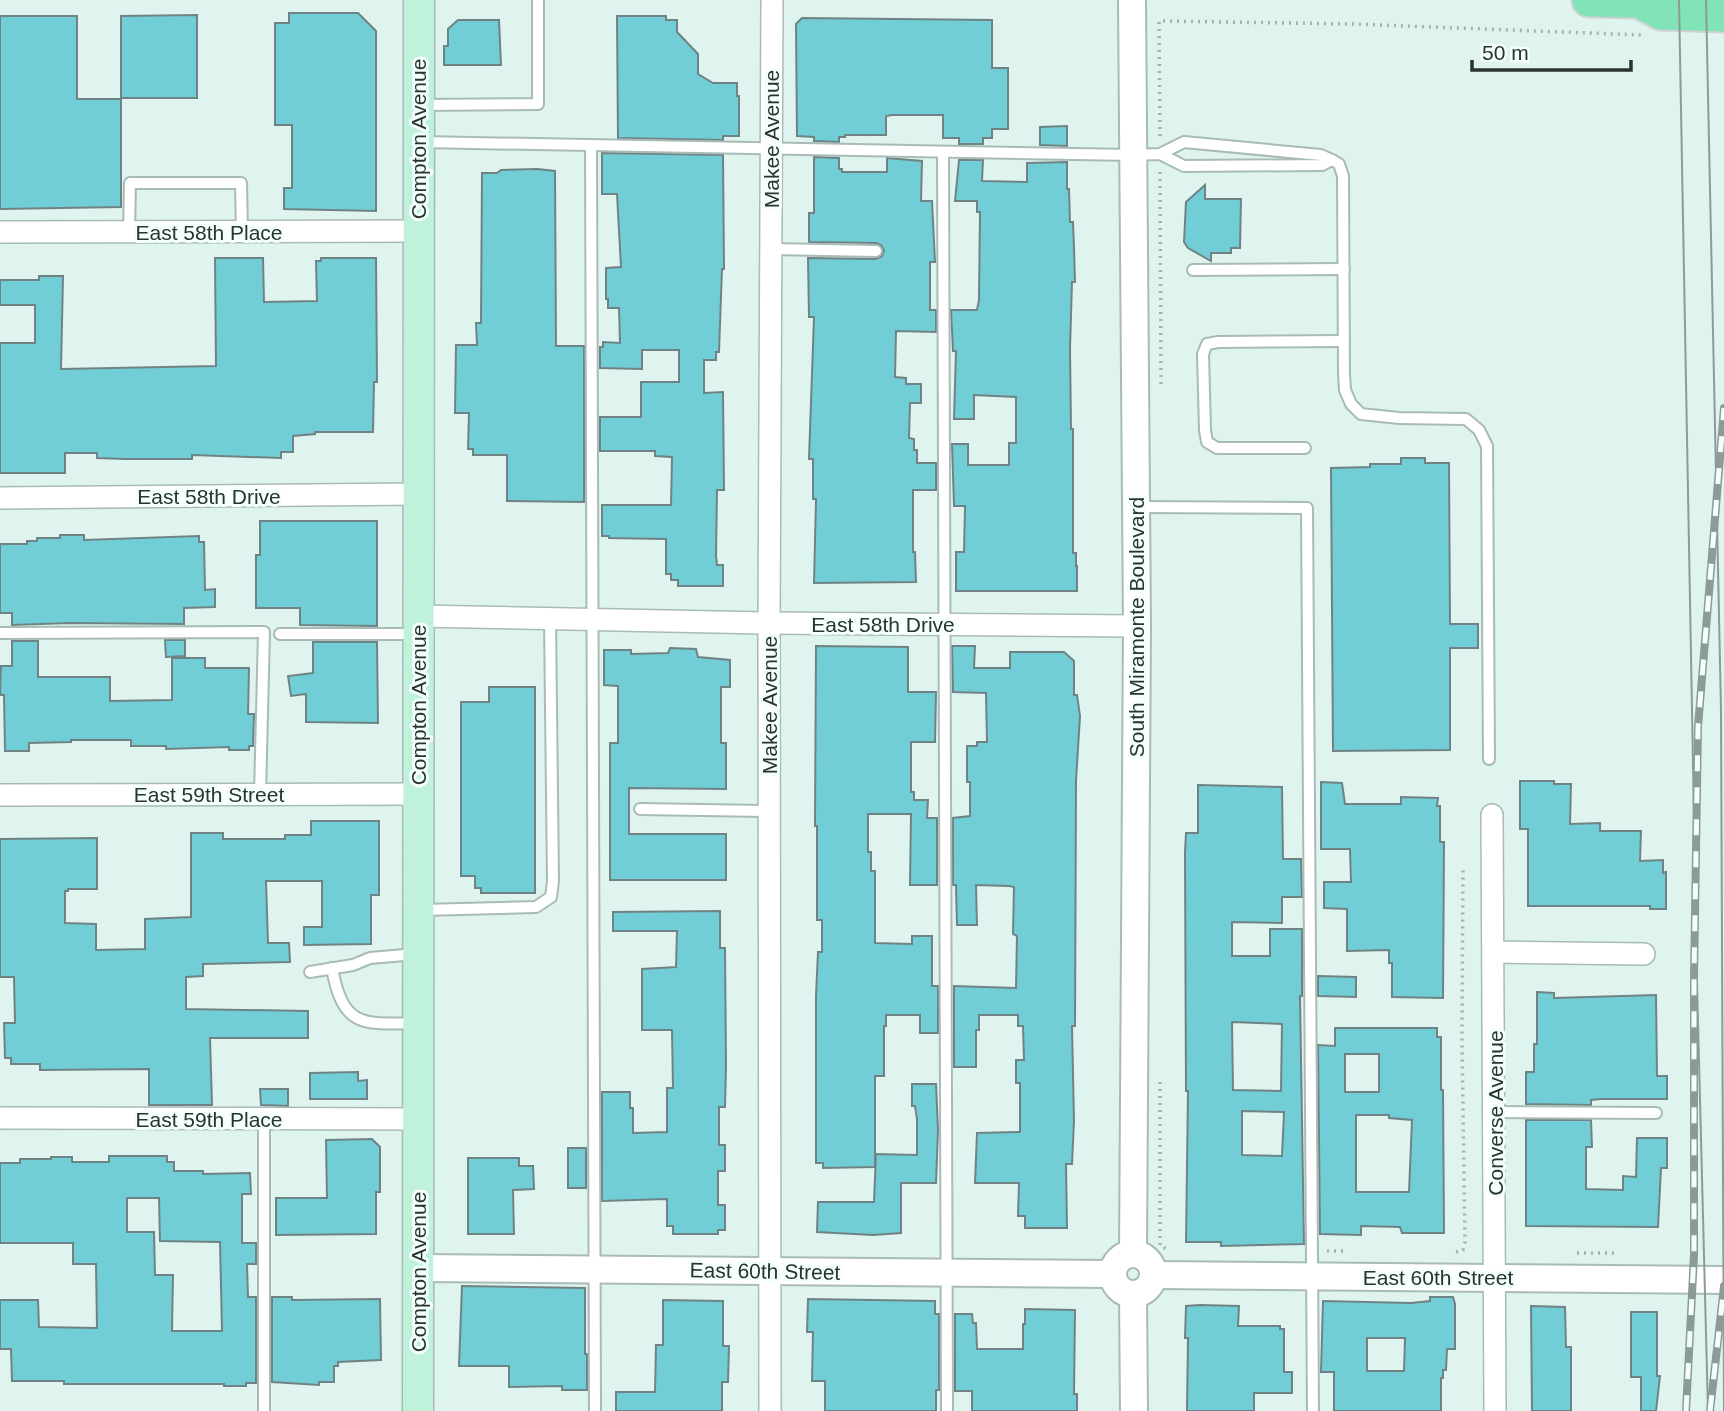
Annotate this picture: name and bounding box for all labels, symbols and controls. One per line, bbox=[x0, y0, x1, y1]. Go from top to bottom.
scale bar bbox=[1472, 28, 1631, 72]
text: 50 m bbox=[1482, 41, 1529, 64]
street label: Compton Avenue bbox=[407, 59, 430, 219]
street label: Makee Avenue bbox=[760, 70, 783, 208]
street label: East 58th Place bbox=[135, 221, 283, 244]
street label: East 58th Drive bbox=[137, 485, 281, 508]
street label: South Miramonte Boulevard bbox=[1125, 497, 1148, 757]
street label: East 58th Drive bbox=[811, 613, 955, 636]
street label: Compton Avenue bbox=[407, 625, 430, 785]
street label: Makee Avenue bbox=[758, 636, 781, 774]
street label: East 59th Street bbox=[134, 783, 284, 806]
street label: Converse Avenue bbox=[1484, 1030, 1507, 1196]
street label: East 59th Place bbox=[135, 1108, 283, 1131]
street label: Compton Avenue bbox=[407, 1192, 430, 1352]
street label: East 60th Street bbox=[690, 1258, 841, 1284]
street label: East 60th Street bbox=[1363, 1266, 1513, 1289]

